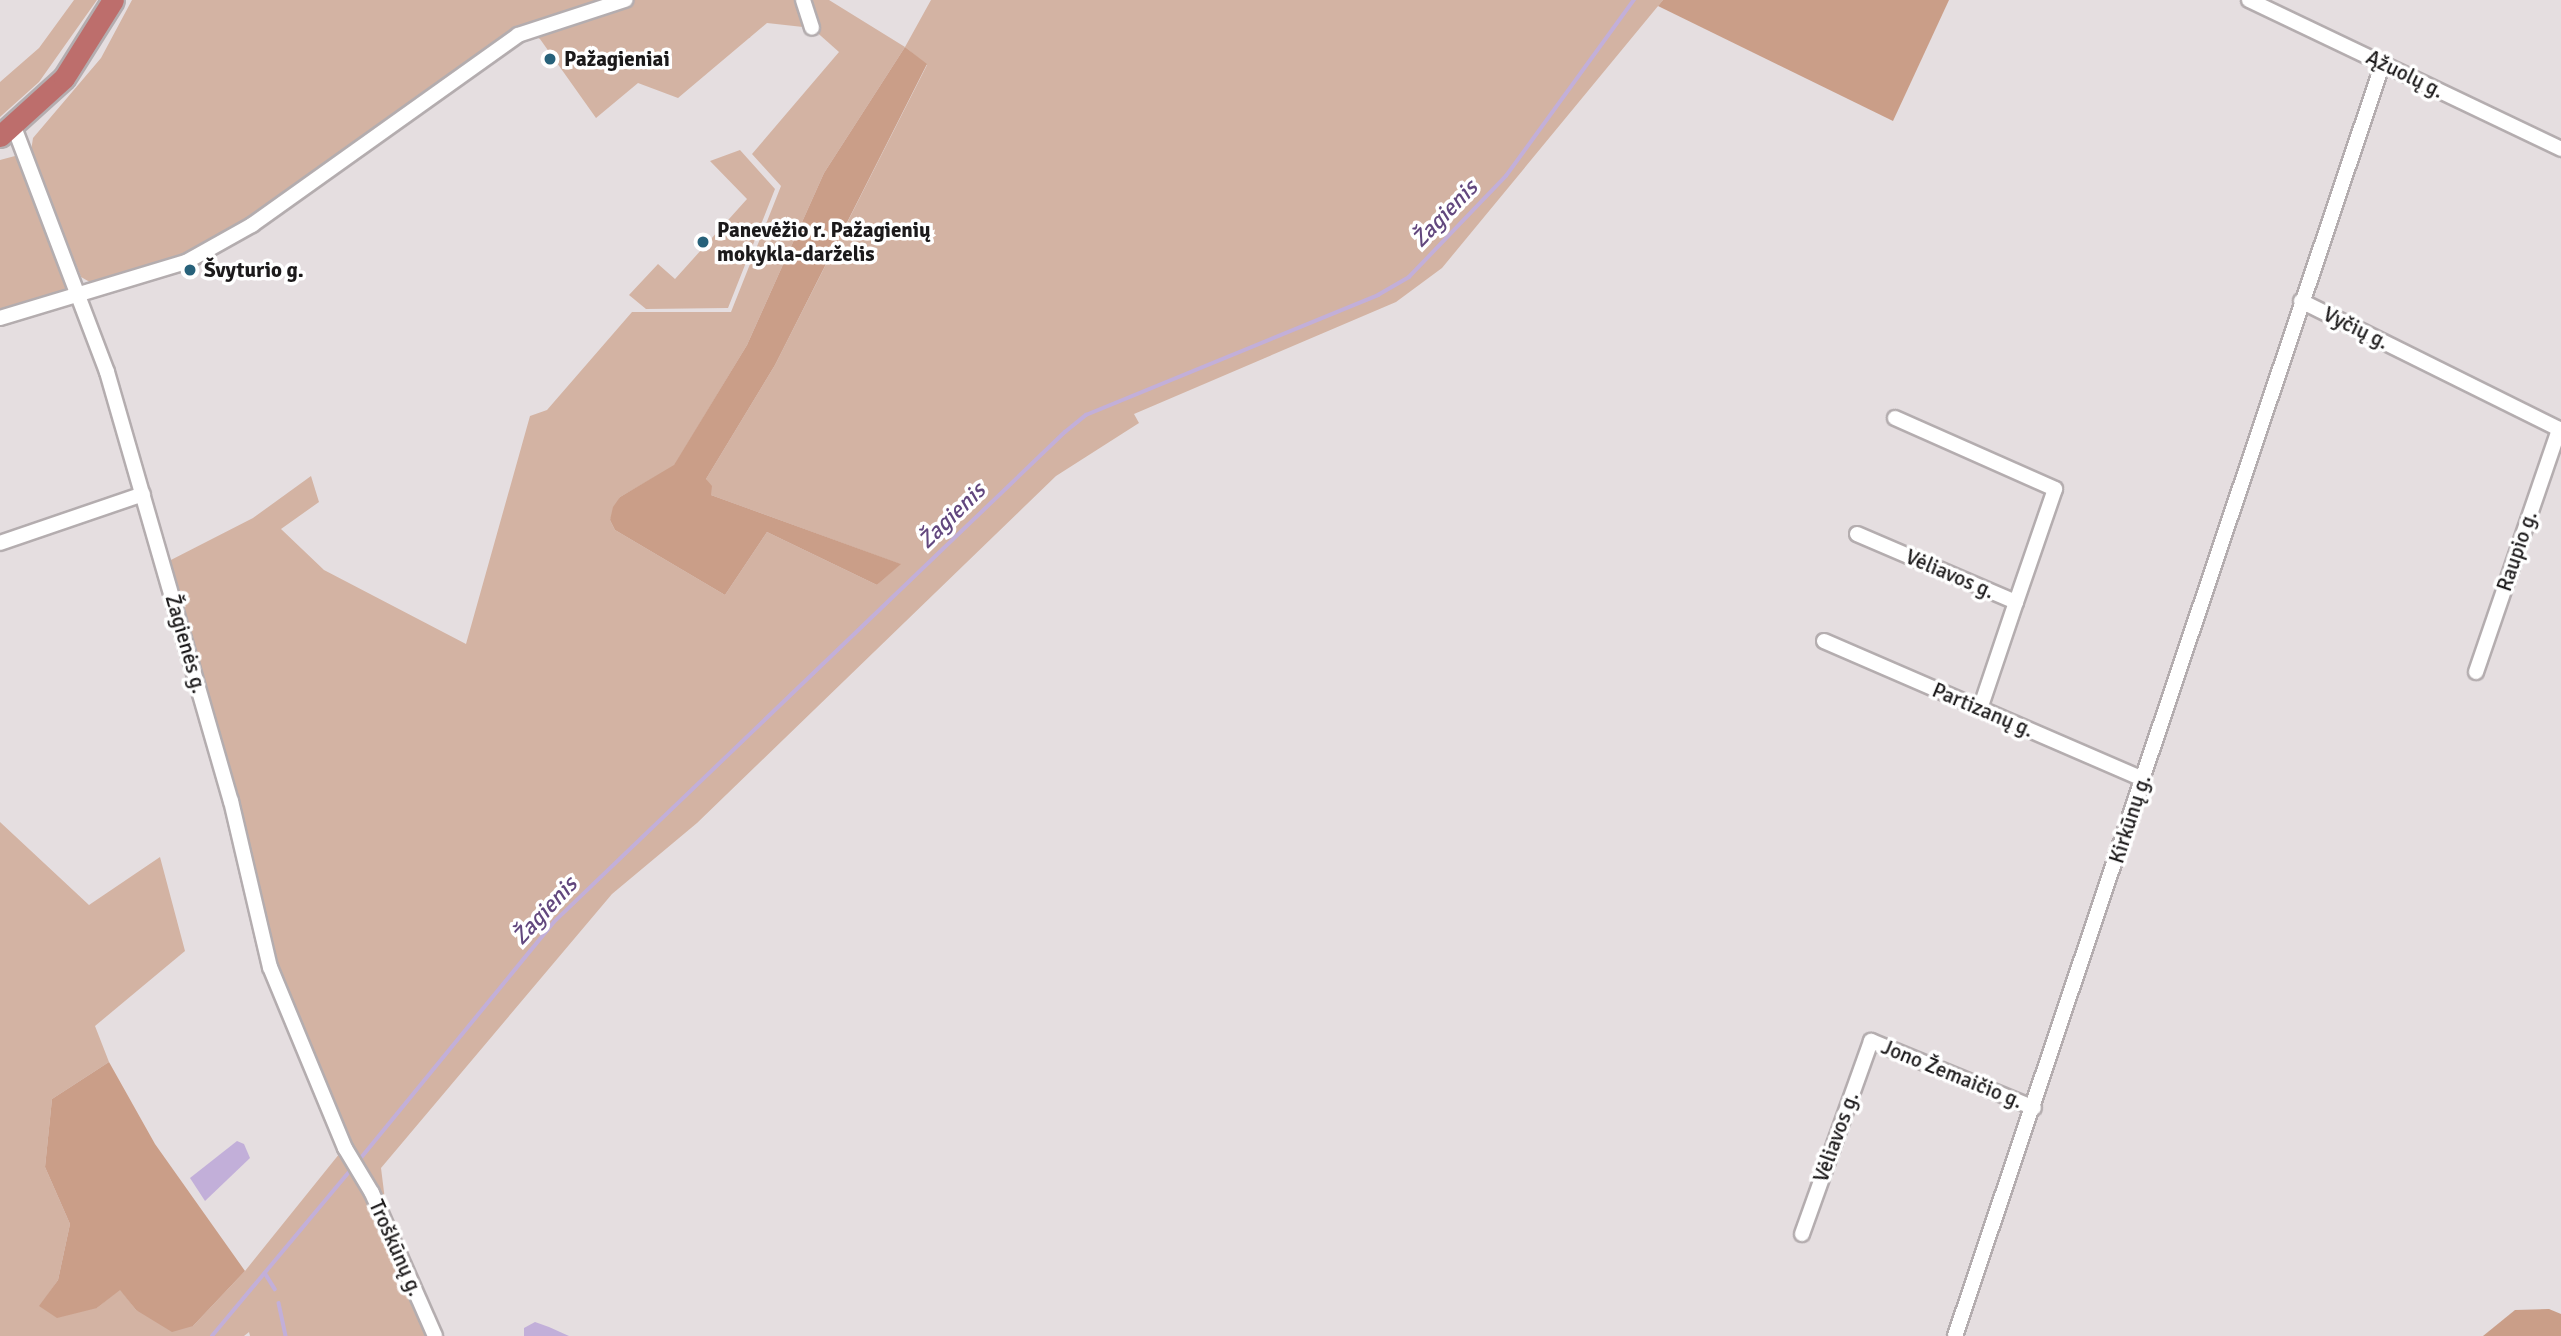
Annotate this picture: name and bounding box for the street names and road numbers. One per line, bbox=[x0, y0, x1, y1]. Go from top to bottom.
street label: Ąžuolų g. bbox=[2362, 44, 2448, 104]
street label: Vyčių g. bbox=[2319, 301, 2393, 355]
street label: Raupio g. bbox=[2491, 507, 2543, 595]
street label: Vėliavos g. bbox=[1902, 544, 1998, 604]
street label: Žagienės g. bbox=[160, 592, 212, 696]
street label: Partizanų g. bbox=[1929, 677, 2037, 743]
street label: Kirkūnų g. bbox=[2104, 771, 2156, 867]
street label: Jono Žemaičio g. bbox=[1878, 1034, 2026, 1114]
street label: Vėliavos g. bbox=[1808, 1088, 1864, 1186]
street label: Troškūnų g. bbox=[364, 1196, 428, 1300]

